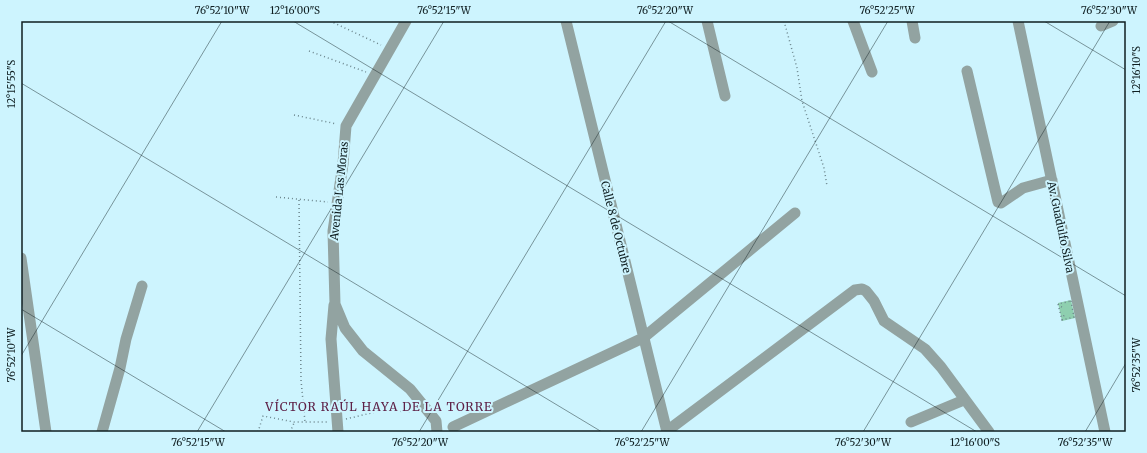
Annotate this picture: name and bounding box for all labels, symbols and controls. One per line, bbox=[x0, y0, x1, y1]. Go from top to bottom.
text: 76°52'10"W bbox=[195, 4, 250, 17]
text: 12°16'00"S bbox=[270, 4, 320, 17]
text: 76°52'15"W bbox=[417, 4, 472, 17]
text: 76°52'20"W bbox=[637, 4, 694, 17]
text: 76°52'25"W bbox=[859, 4, 916, 17]
text: 76°52'30"W bbox=[1081, 4, 1138, 17]
text: 12°16'10"S bbox=[1130, 46, 1143, 94]
text: 12°15'55"S bbox=[5, 60, 18, 108]
street label: Avenida Las Moras bbox=[327, 141, 351, 242]
street label: Av. Guadulfo Silva bbox=[1044, 179, 1078, 274]
street label: Calle 8 de Octubre bbox=[598, 180, 634, 275]
text: 76°52'10"W bbox=[5, 327, 18, 382]
text: 76°52'35"W bbox=[1130, 337, 1143, 392]
district label: VÍCTOR RAÚL HAYA DE LA TORRE bbox=[264, 399, 493, 414]
text: 76°52'15"W bbox=[171, 436, 226, 449]
text: 76°52'20"W bbox=[392, 436, 449, 449]
text: 76°52'25"W bbox=[614, 436, 671, 449]
text: 76°52'30"W bbox=[835, 436, 892, 449]
text: 12°16'00"S bbox=[950, 436, 1000, 449]
text: 76°52'35"W bbox=[1058, 436, 1113, 449]

